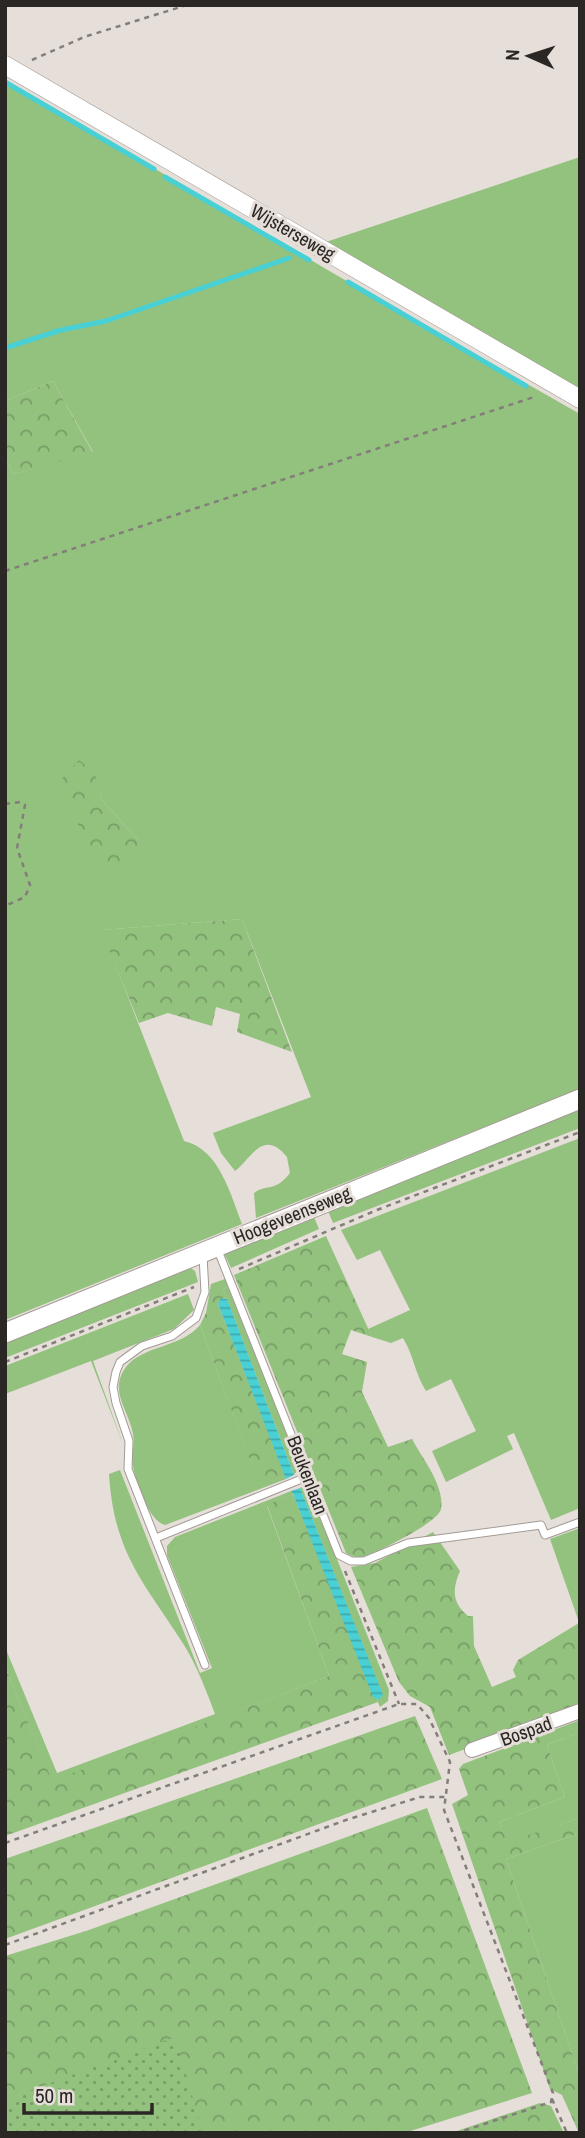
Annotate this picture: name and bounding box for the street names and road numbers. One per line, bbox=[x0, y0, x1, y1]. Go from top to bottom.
street label: Wijsterseweg bbox=[246, 197, 340, 267]
street label: Hoogeveenseweg bbox=[229, 1179, 355, 1250]
street label: Beukenlaan bbox=[281, 1432, 335, 1518]
street label: Bospad bbox=[497, 1710, 555, 1752]

